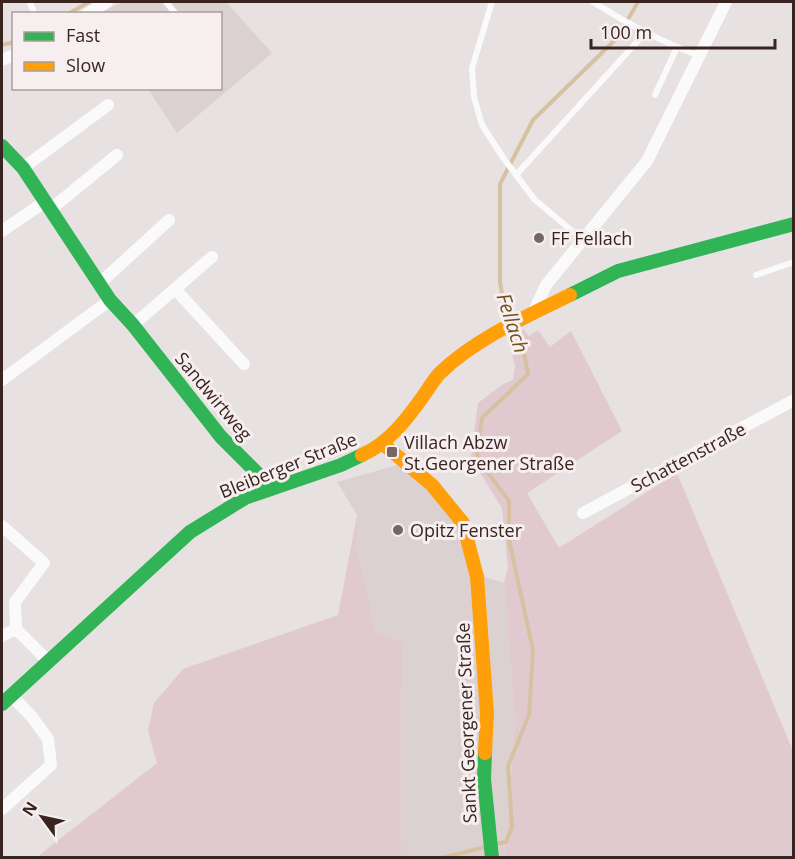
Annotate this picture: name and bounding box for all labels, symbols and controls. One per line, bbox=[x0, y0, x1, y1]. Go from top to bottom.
legend bbox=[12, 12, 222, 90]
scale bar bbox=[591, 12, 776, 50]
text: 100 m bbox=[600, 20, 652, 44]
text: Fast bbox=[66, 23, 100, 47]
text: Slow bbox=[66, 53, 105, 77]
place label: FF Fellach bbox=[551, 226, 632, 250]
marker: FF Fellach bbox=[532, 231, 546, 245]
water label: Fellach bbox=[491, 290, 535, 356]
street label: Sandwirtweg bbox=[170, 347, 258, 445]
street label: Schattenstraße bbox=[626, 417, 750, 497]
street label: Bleiberger Straße bbox=[216, 426, 360, 504]
place label: Villach Abzw St.Georgener Straße bbox=[404, 430, 574, 475]
marker: Villach Abzw St.Georgener Straße bbox=[385, 445, 399, 459]
place label: Opitz Fenster bbox=[410, 518, 523, 542]
marker: Opitz Fenster bbox=[391, 523, 405, 537]
street label: Sankt Georgener Straße bbox=[451, 622, 481, 824]
north arrow bbox=[12, 787, 72, 847]
text: N bbox=[17, 797, 42, 820]

